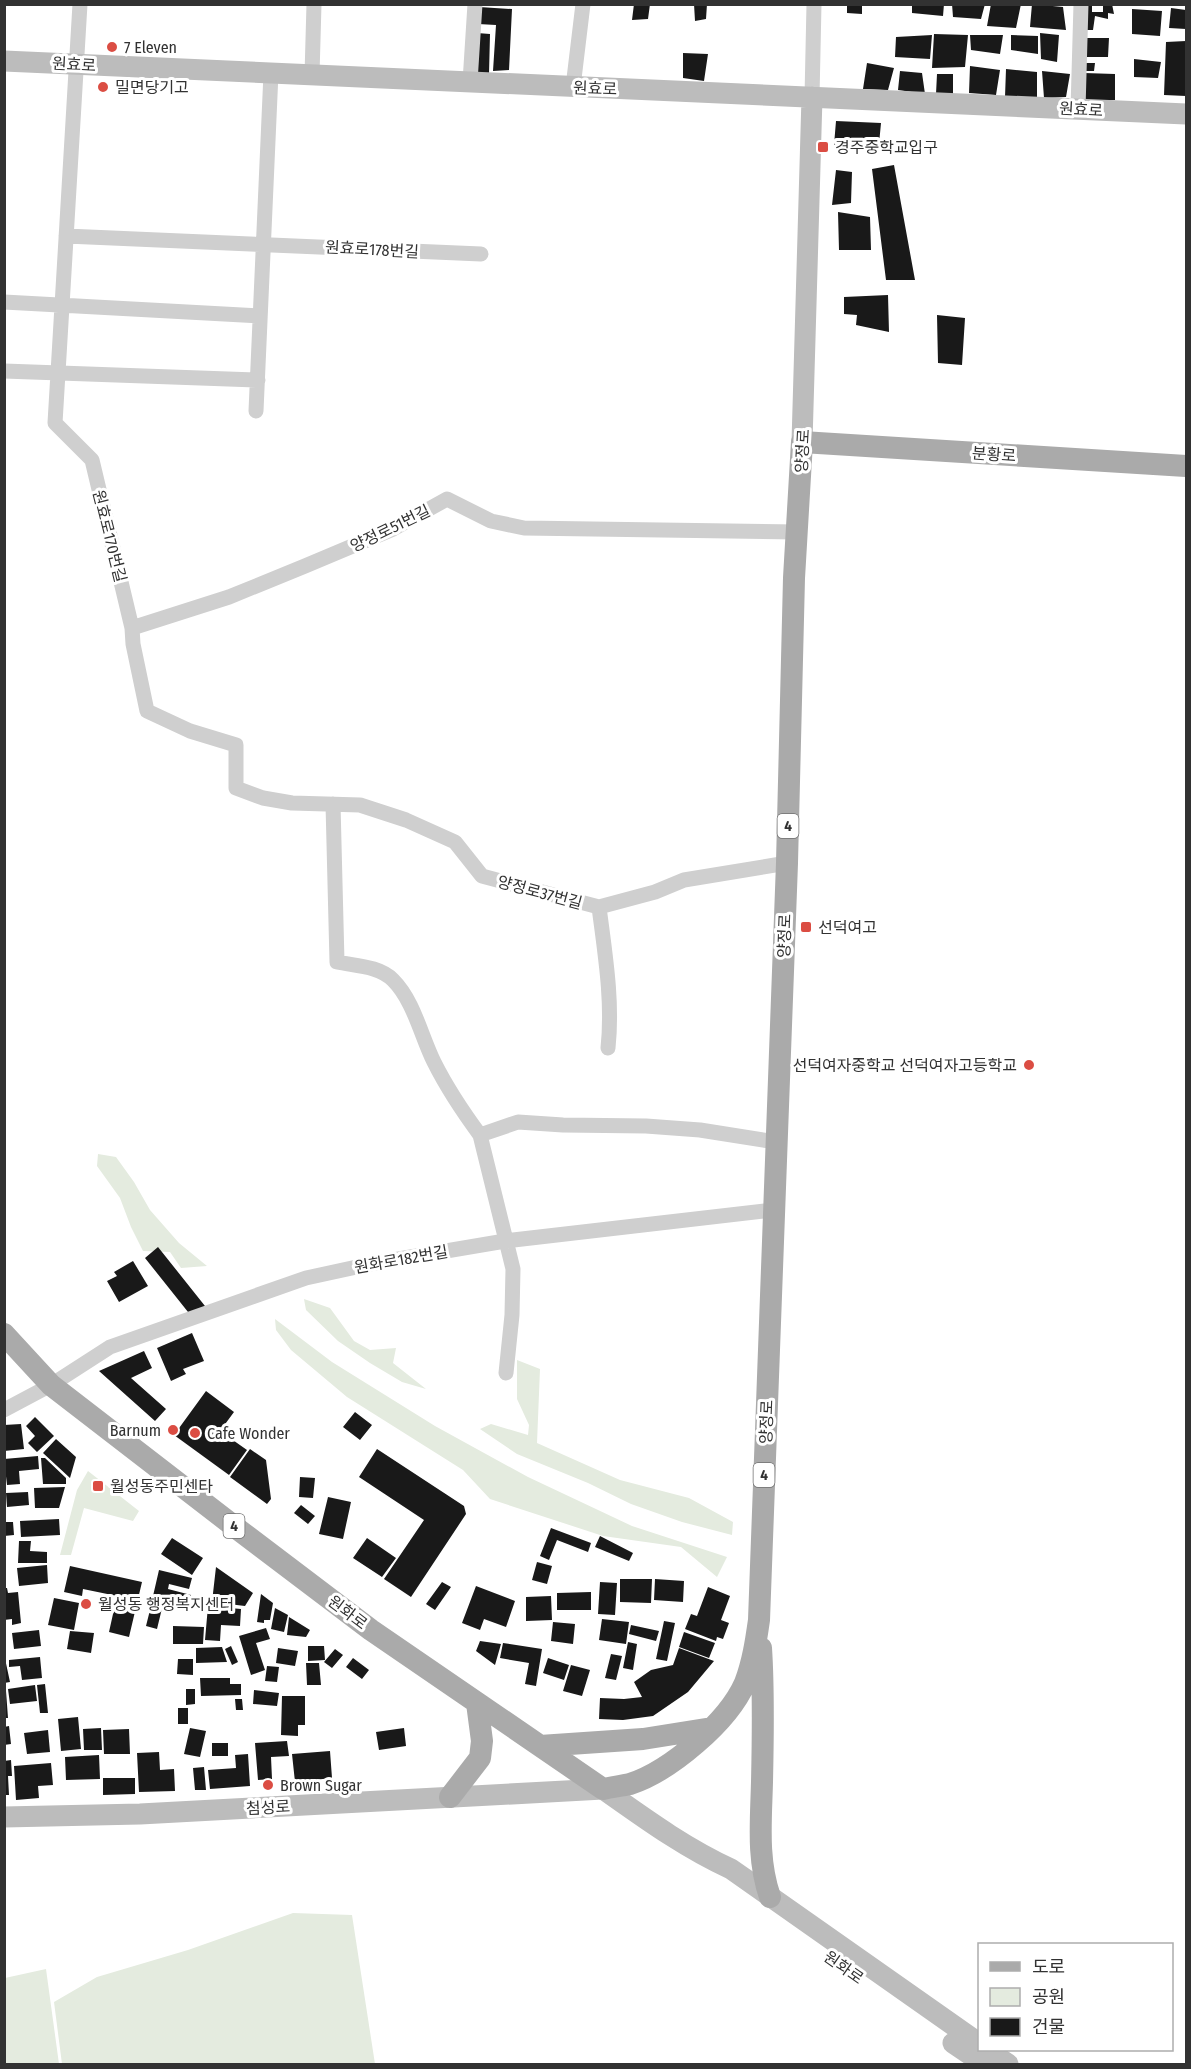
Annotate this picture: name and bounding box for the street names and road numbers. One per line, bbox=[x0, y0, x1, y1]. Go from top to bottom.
street label: 원효로 bbox=[51, 54, 97, 75]
street label: 원효로 bbox=[573, 78, 618, 99]
street label: 원효로 bbox=[1058, 99, 1104, 120]
street label: 원효로178번길 bbox=[325, 238, 419, 261]
street label: 양정로 bbox=[792, 428, 813, 474]
street label: 분황로 bbox=[971, 443, 1017, 466]
street label: 원효로170번길 bbox=[89, 488, 130, 584]
street label: 양정로51번길 bbox=[347, 501, 433, 556]
road number: 4 bbox=[778, 814, 798, 838]
street label: 양정로37번길 bbox=[495, 872, 584, 913]
street label: 양정로 bbox=[774, 913, 795, 958]
street label: 원화로182번길 bbox=[353, 1242, 449, 1277]
street label: 양정로 bbox=[756, 1399, 777, 1444]
road number: 4 bbox=[754, 1463, 774, 1487]
road number: 4 bbox=[224, 1514, 244, 1538]
street label: 원화로 bbox=[324, 1592, 371, 1633]
street label: 첨성로 bbox=[245, 1797, 291, 1818]
street label: 원화로 bbox=[820, 1947, 867, 1988]

